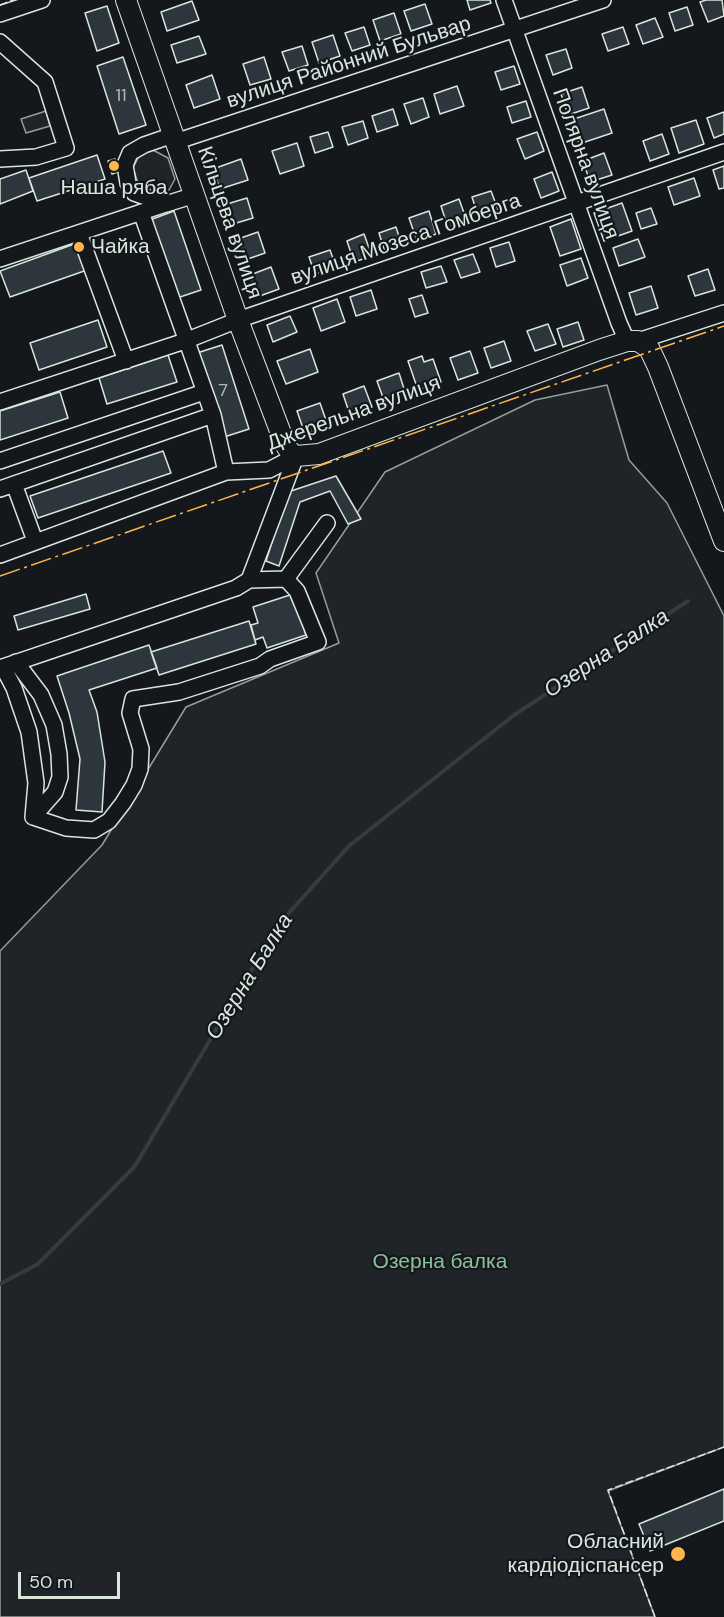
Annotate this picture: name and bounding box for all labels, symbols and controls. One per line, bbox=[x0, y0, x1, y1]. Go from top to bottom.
street label: вулиця Районний Бульвар bbox=[224, 12, 474, 114]
house number: 11 bbox=[115, 85, 127, 107]
street label: Полярна вулиця bbox=[546, 85, 624, 243]
street label: Кільцева вулиця bbox=[191, 143, 267, 303]
marker: Наша ряба bbox=[107, 159, 121, 173]
place label: Наша ряба bbox=[61, 175, 167, 201]
street label: вулиця Мозеса Гомберга bbox=[288, 189, 524, 291]
place label: Чайка bbox=[91, 234, 150, 260]
marker: Чайка bbox=[72, 240, 86, 254]
street label: Джерельна вулиця bbox=[264, 371, 444, 457]
house number: 7 bbox=[218, 380, 228, 402]
water label: Озерна Балка bbox=[540, 604, 674, 704]
water label: Озерна Балка bbox=[201, 909, 299, 1045]
park label: Озерна балка bbox=[373, 1249, 507, 1275]
place label: Обласний кардіодіспансер bbox=[507, 1529, 664, 1579]
marker: Обласний кардіодіспансер bbox=[669, 1545, 687, 1563]
scale bar bbox=[21, 1560, 123, 1598]
text: 50 m bbox=[29, 1570, 73, 1594]

